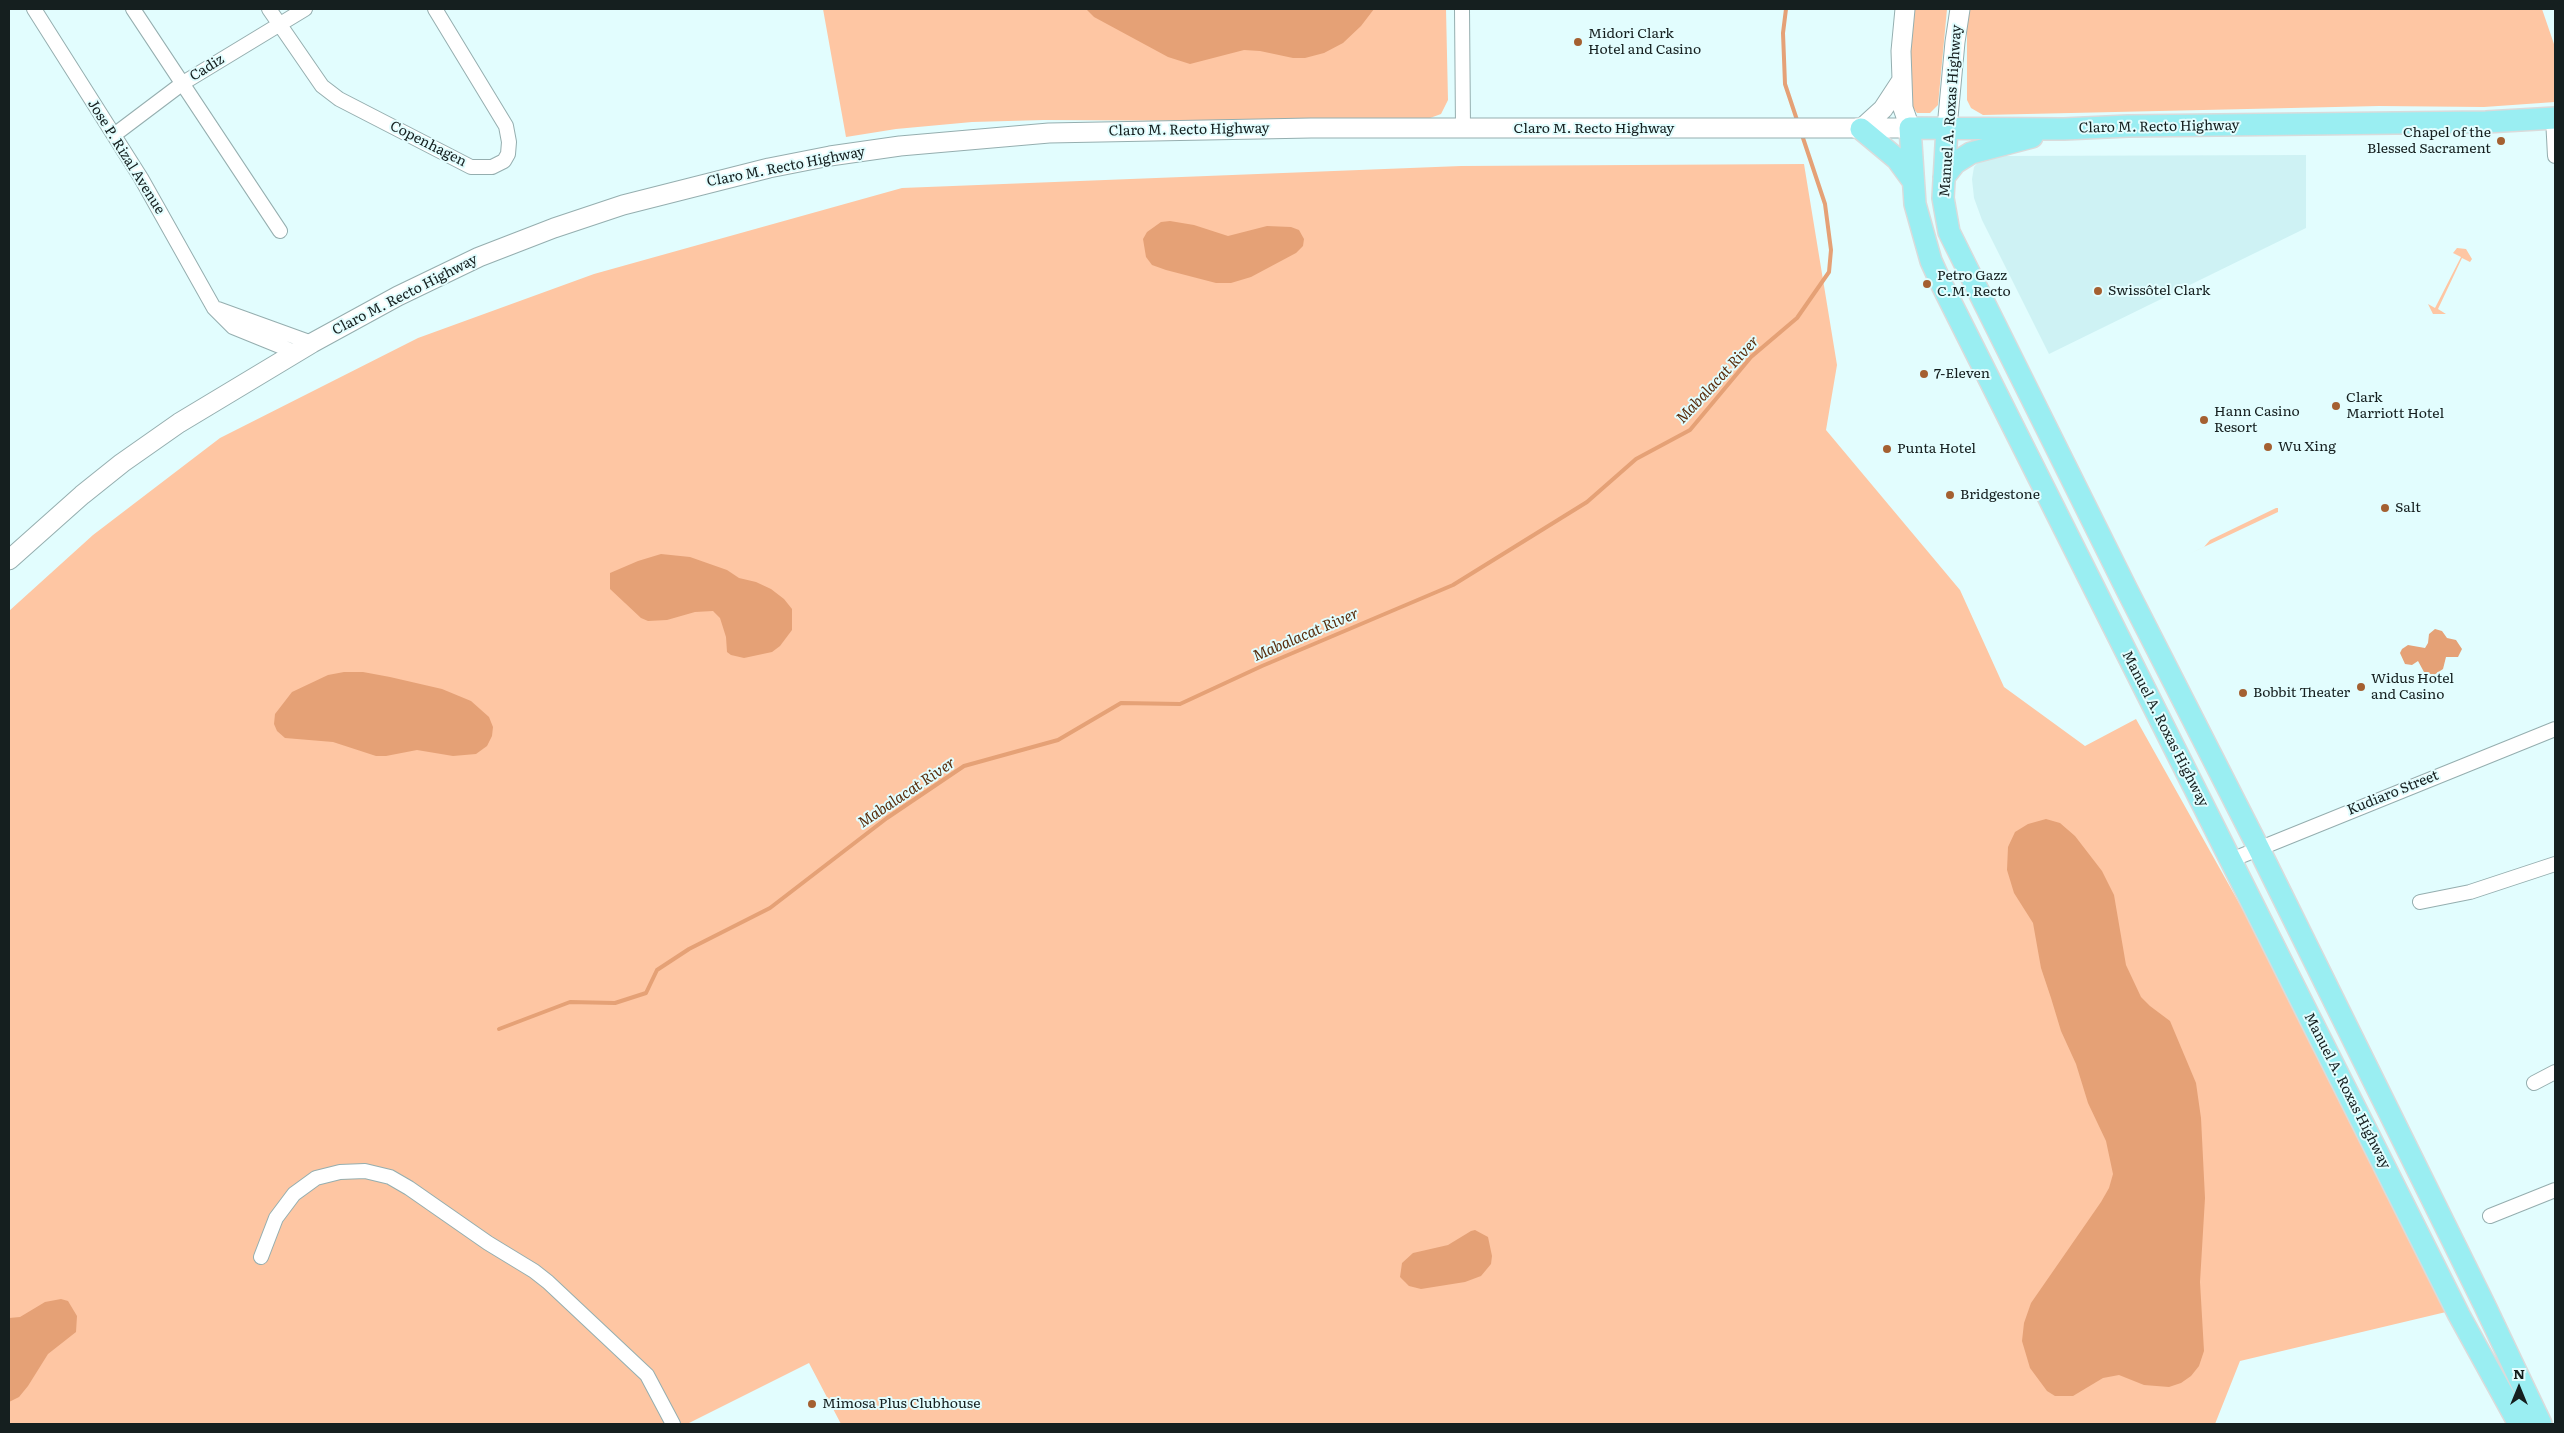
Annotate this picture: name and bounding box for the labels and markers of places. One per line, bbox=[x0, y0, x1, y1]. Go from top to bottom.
place label: Midori Clark Hotel and Casino bbox=[1588, 26, 1701, 58]
marker: Midori Clark Hotel and Casino bbox=[1572, 36, 1584, 48]
place label: Chapel of the Blessed Sacrament bbox=[2367, 125, 2491, 158]
marker: Chapel of the Blessed Sacrament bbox=[2495, 135, 2507, 147]
place label: Petro Gazz C.M. Recto bbox=[1937, 268, 2011, 300]
marker: Petro Gazz C.M. Recto bbox=[1921, 278, 1933, 290]
place label: Swissôtel Clark bbox=[2108, 283, 2210, 299]
marker: Swissôtel Clark bbox=[2092, 285, 2104, 297]
place label: 7-Eleven bbox=[1934, 366, 1990, 382]
marker: 7-Eleven bbox=[1918, 368, 1930, 380]
place label: Clark Marriott Hotel bbox=[2346, 390, 2444, 422]
marker: Clark Marriott Hotel bbox=[2330, 400, 2342, 412]
place label: Hann Casino Resort bbox=[2214, 404, 2300, 437]
marker: Hann Casino Resort bbox=[2198, 414, 2210, 426]
place label: Wu Xing bbox=[2278, 439, 2336, 455]
place label: Punta Hotel bbox=[1897, 441, 1976, 457]
marker: Wu Xing bbox=[2262, 441, 2274, 453]
marker: Punta Hotel bbox=[1881, 443, 1893, 455]
place label: Bridgestone bbox=[1960, 487, 2040, 503]
marker: Bridgestone bbox=[1944, 489, 1956, 501]
place label: Salt bbox=[2395, 500, 2421, 516]
marker: Salt bbox=[2379, 502, 2391, 514]
place label: Widus Hotel and Casino bbox=[2371, 671, 2454, 704]
marker: Widus Hotel and Casino bbox=[2355, 681, 2367, 693]
place label: Bobbit Theater bbox=[2253, 685, 2350, 701]
marker: Bobbit Theater bbox=[2237, 687, 2249, 699]
place label: Mimosa Plus Clubhouse bbox=[822, 1396, 980, 1412]
marker: Mimosa Plus Clubhouse bbox=[806, 1398, 818, 1410]

